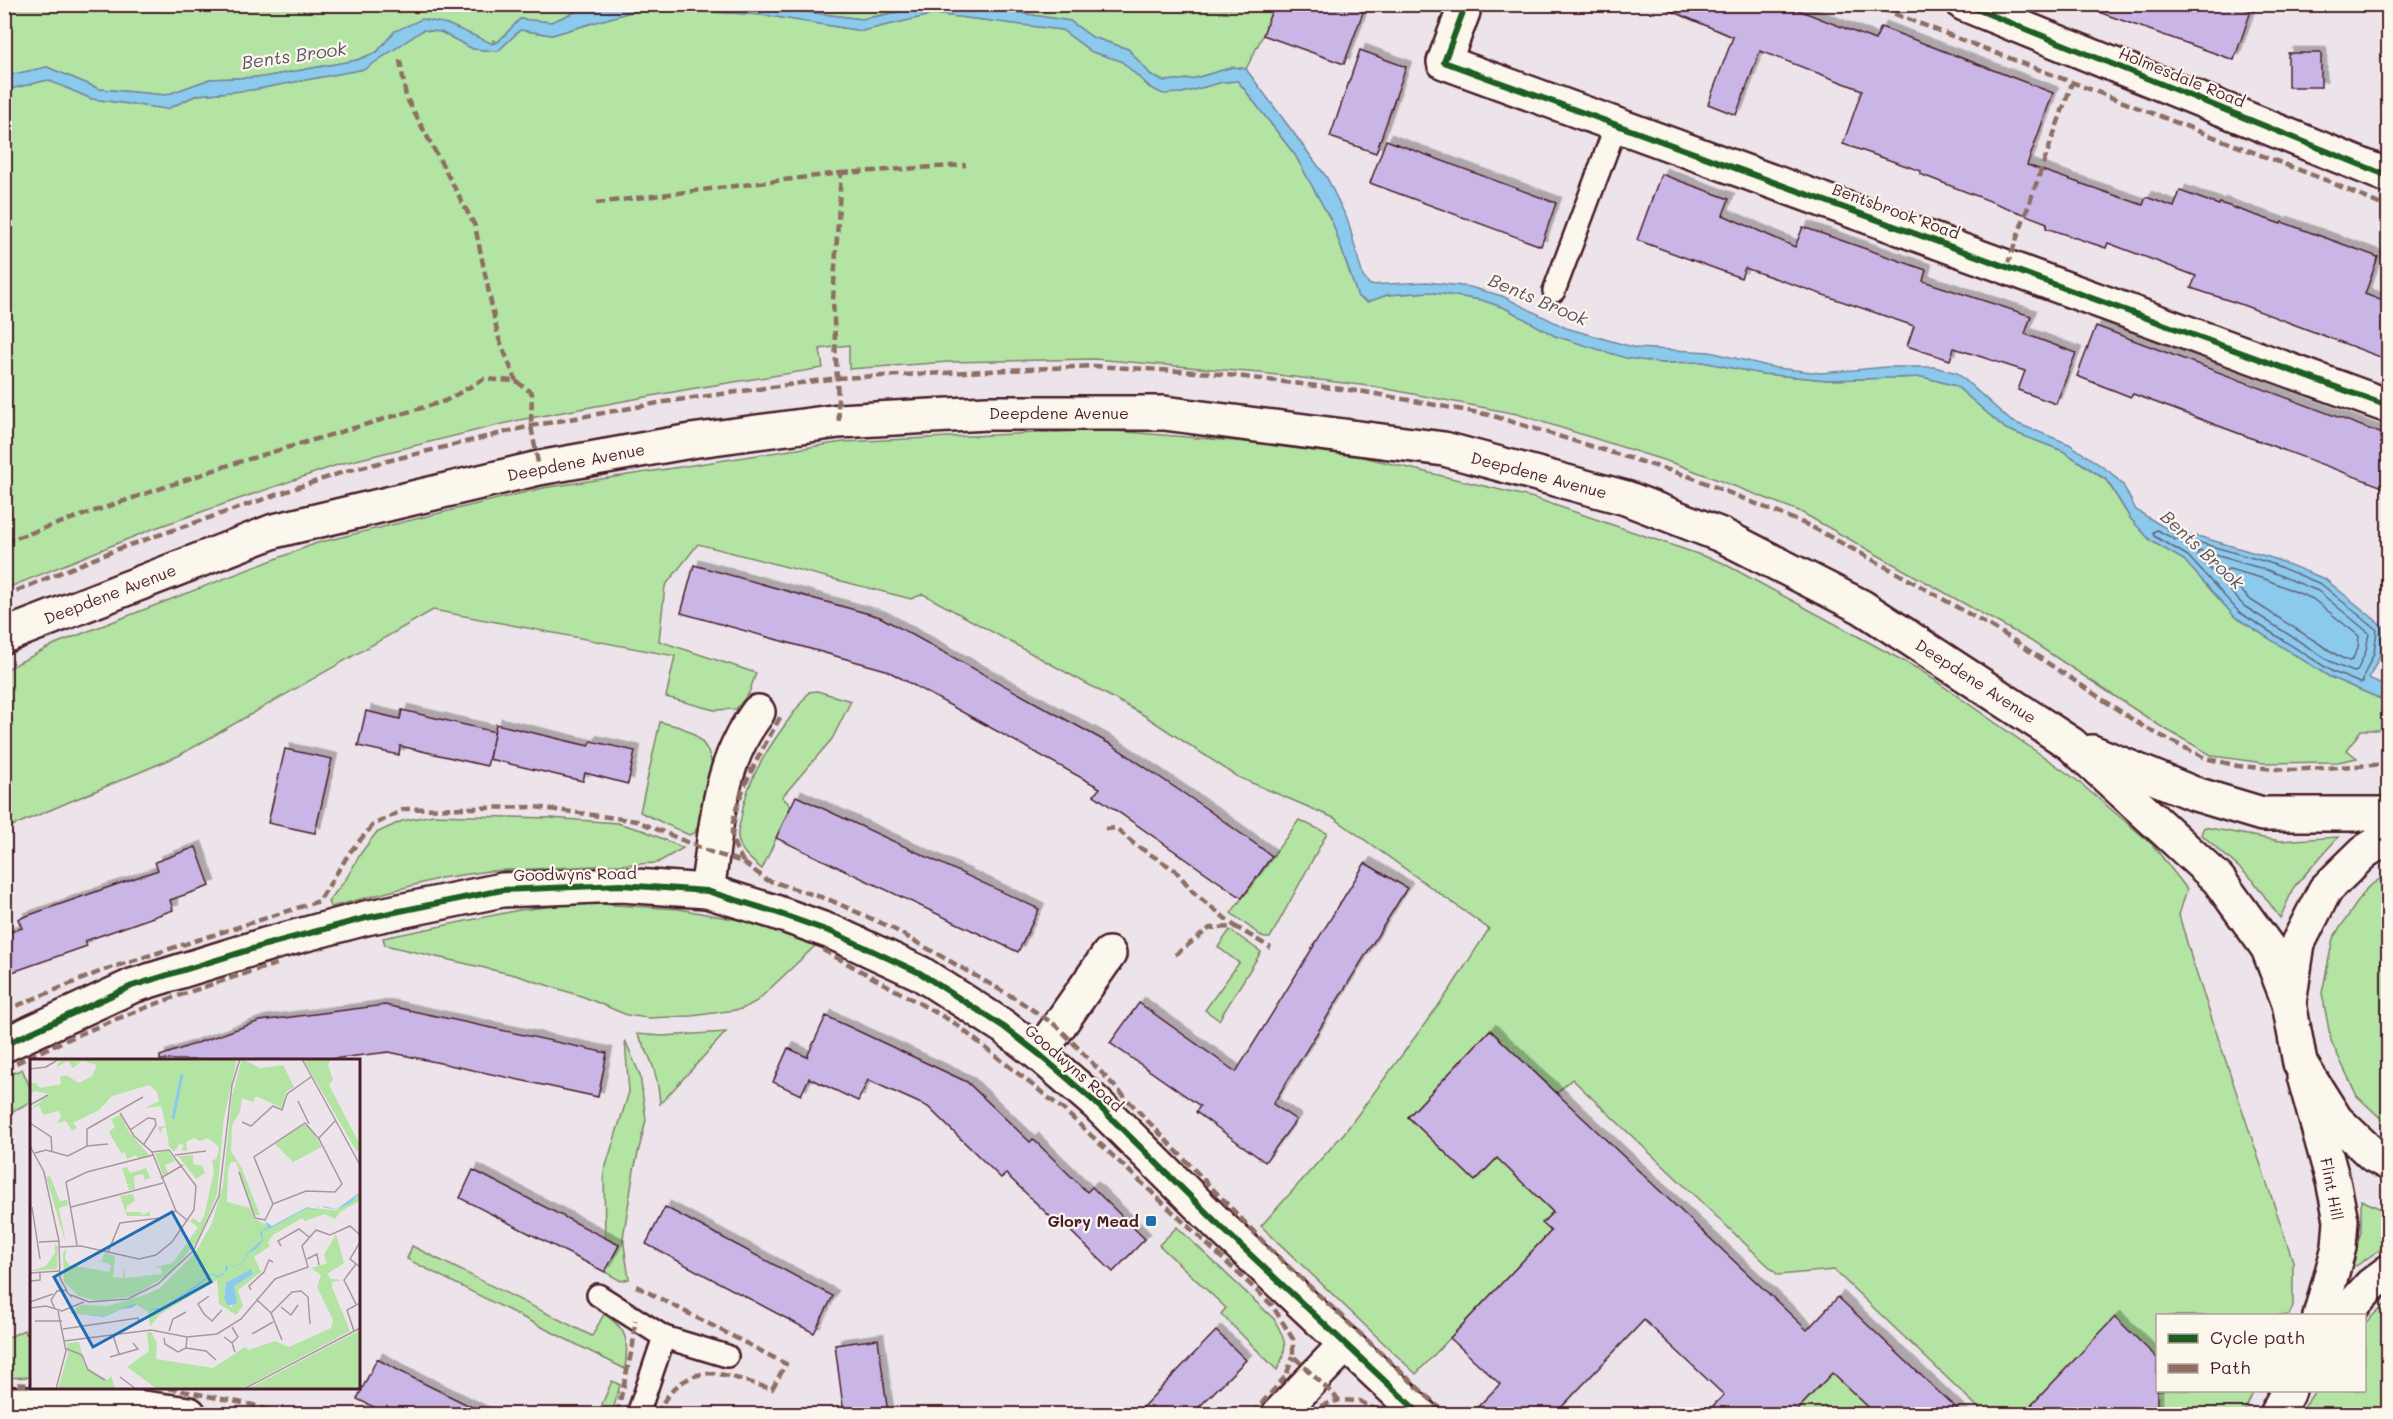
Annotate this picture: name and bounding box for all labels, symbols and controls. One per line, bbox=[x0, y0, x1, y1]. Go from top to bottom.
water label: Bents Brook bbox=[240, 36, 348, 74]
street label: Holmesdale Road bbox=[2116, 42, 2248, 111]
street label: Bentsbrook Road bbox=[1830, 178, 1963, 243]
water label: Bents Brook bbox=[1485, 267, 1592, 331]
street label: Deepdene Avenue bbox=[989, 402, 1129, 423]
street label: Deepdene Avenue bbox=[505, 438, 647, 485]
street label: Deepdene Avenue bbox=[1469, 446, 1609, 503]
water label: Bents Brook bbox=[2156, 504, 2250, 594]
street label: Deepdene Avenue bbox=[41, 559, 179, 628]
street label: Deepdene Avenue bbox=[1912, 634, 2041, 728]
street label: Goodwyns Road bbox=[513, 862, 637, 885]
street label: Goodwyns Road bbox=[1021, 1019, 1128, 1116]
inset map bbox=[30, 1059, 360, 1389]
street label: Flint Hill bbox=[2316, 1156, 2349, 1222]
place label: Glory Mead bbox=[1047, 1210, 1139, 1231]
marker: Glory Mead bbox=[1144, 1214, 1158, 1228]
legend bbox=[2156, 1314, 2366, 1392]
text: Cycle path bbox=[2210, 1325, 2305, 1349]
text: Path bbox=[2210, 1355, 2250, 1379]

